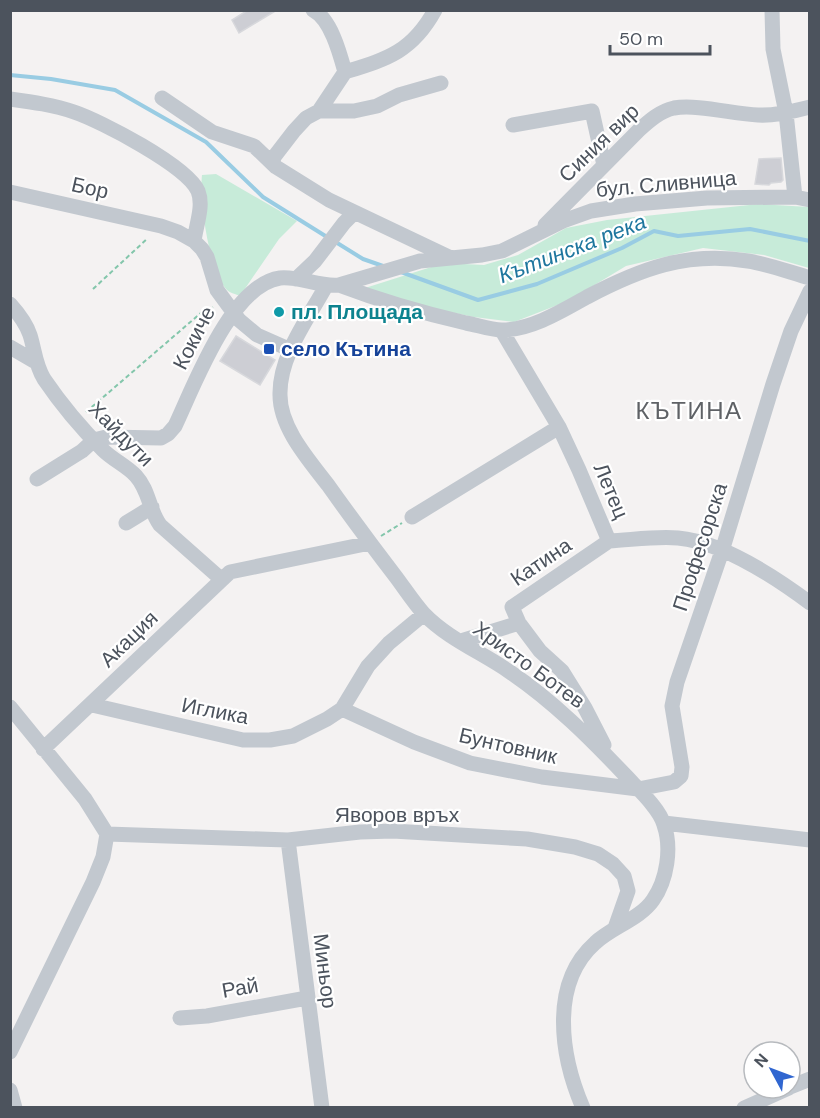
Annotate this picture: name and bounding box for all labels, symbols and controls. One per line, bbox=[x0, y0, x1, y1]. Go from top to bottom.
scale bar bbox=[610, 18, 710, 56]
text: 50 m bbox=[619, 27, 663, 51]
street label: Синия вир bbox=[553, 98, 645, 188]
street label: бул. Сливница bbox=[595, 164, 738, 204]
street label: Бор bbox=[69, 170, 111, 206]
water label: Кътинска река bbox=[494, 207, 650, 290]
place label: пл. Площада bbox=[291, 298, 423, 326]
street label: Кокиче bbox=[166, 302, 222, 374]
marker: пл. Площада bbox=[272, 305, 286, 319]
place label: село Кътина bbox=[281, 335, 411, 363]
marker: село Кътина bbox=[262, 342, 276, 356]
street label: Хайдути bbox=[82, 395, 160, 473]
district label: КЪТИНА bbox=[635, 395, 743, 426]
street label: Летец bbox=[587, 459, 635, 523]
street label: Професорска bbox=[666, 479, 734, 615]
street label: Катина bbox=[505, 531, 577, 593]
street label: Акация bbox=[94, 604, 164, 674]
street label: Христо Ботев bbox=[467, 615, 591, 715]
street label: Иглика bbox=[179, 691, 251, 731]
street label: Бунтовник bbox=[456, 721, 561, 771]
street label: Яворов връх bbox=[335, 801, 460, 829]
street label: Миньор bbox=[307, 932, 343, 1010]
street label: Рай bbox=[219, 971, 261, 1005]
north arrow bbox=[742, 1040, 802, 1100]
text: N bbox=[749, 1049, 773, 1072]

